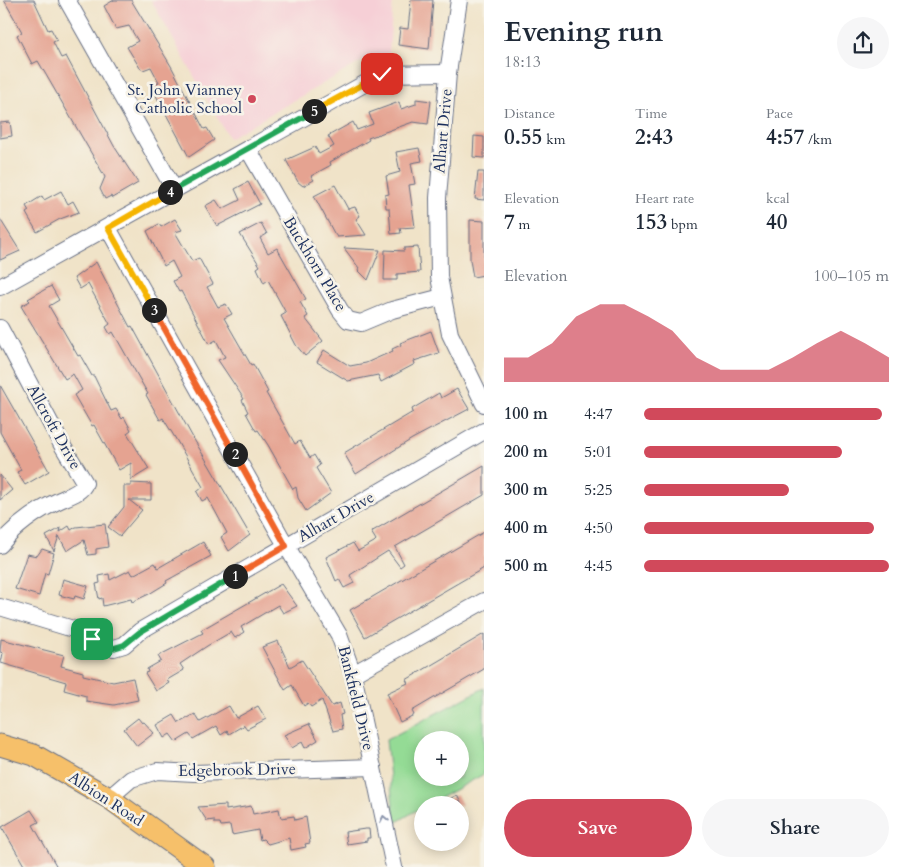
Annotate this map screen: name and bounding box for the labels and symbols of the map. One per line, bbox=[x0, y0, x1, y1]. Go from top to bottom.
pin bbox=[361, 53, 403, 95]
place label: St. John Vianney Catholic School bbox=[127, 79, 243, 119]
street label: Alhart Drive bbox=[428, 88, 458, 174]
marker: St. John Vianney Catholic School bbox=[246, 93, 258, 105]
pin: 5 bbox=[302, 98, 326, 124]
pin: 4 bbox=[158, 180, 182, 204]
street label: Buckhorn Place bbox=[278, 212, 352, 316]
pin: 3 bbox=[142, 298, 166, 322]
street label: Allcroft Drive bbox=[22, 380, 86, 474]
pin: 2 bbox=[222, 442, 248, 466]
street label: Alhart Drive bbox=[294, 486, 378, 548]
pin: 1 bbox=[222, 564, 248, 588]
pin bbox=[71, 618, 113, 660]
street label: Bankfield Drive bbox=[332, 643, 380, 753]
street label: Edgebrook Drive bbox=[178, 758, 296, 782]
street label: Albion Road bbox=[64, 766, 148, 832]
one-way arrow bbox=[379, 815, 390, 824]

